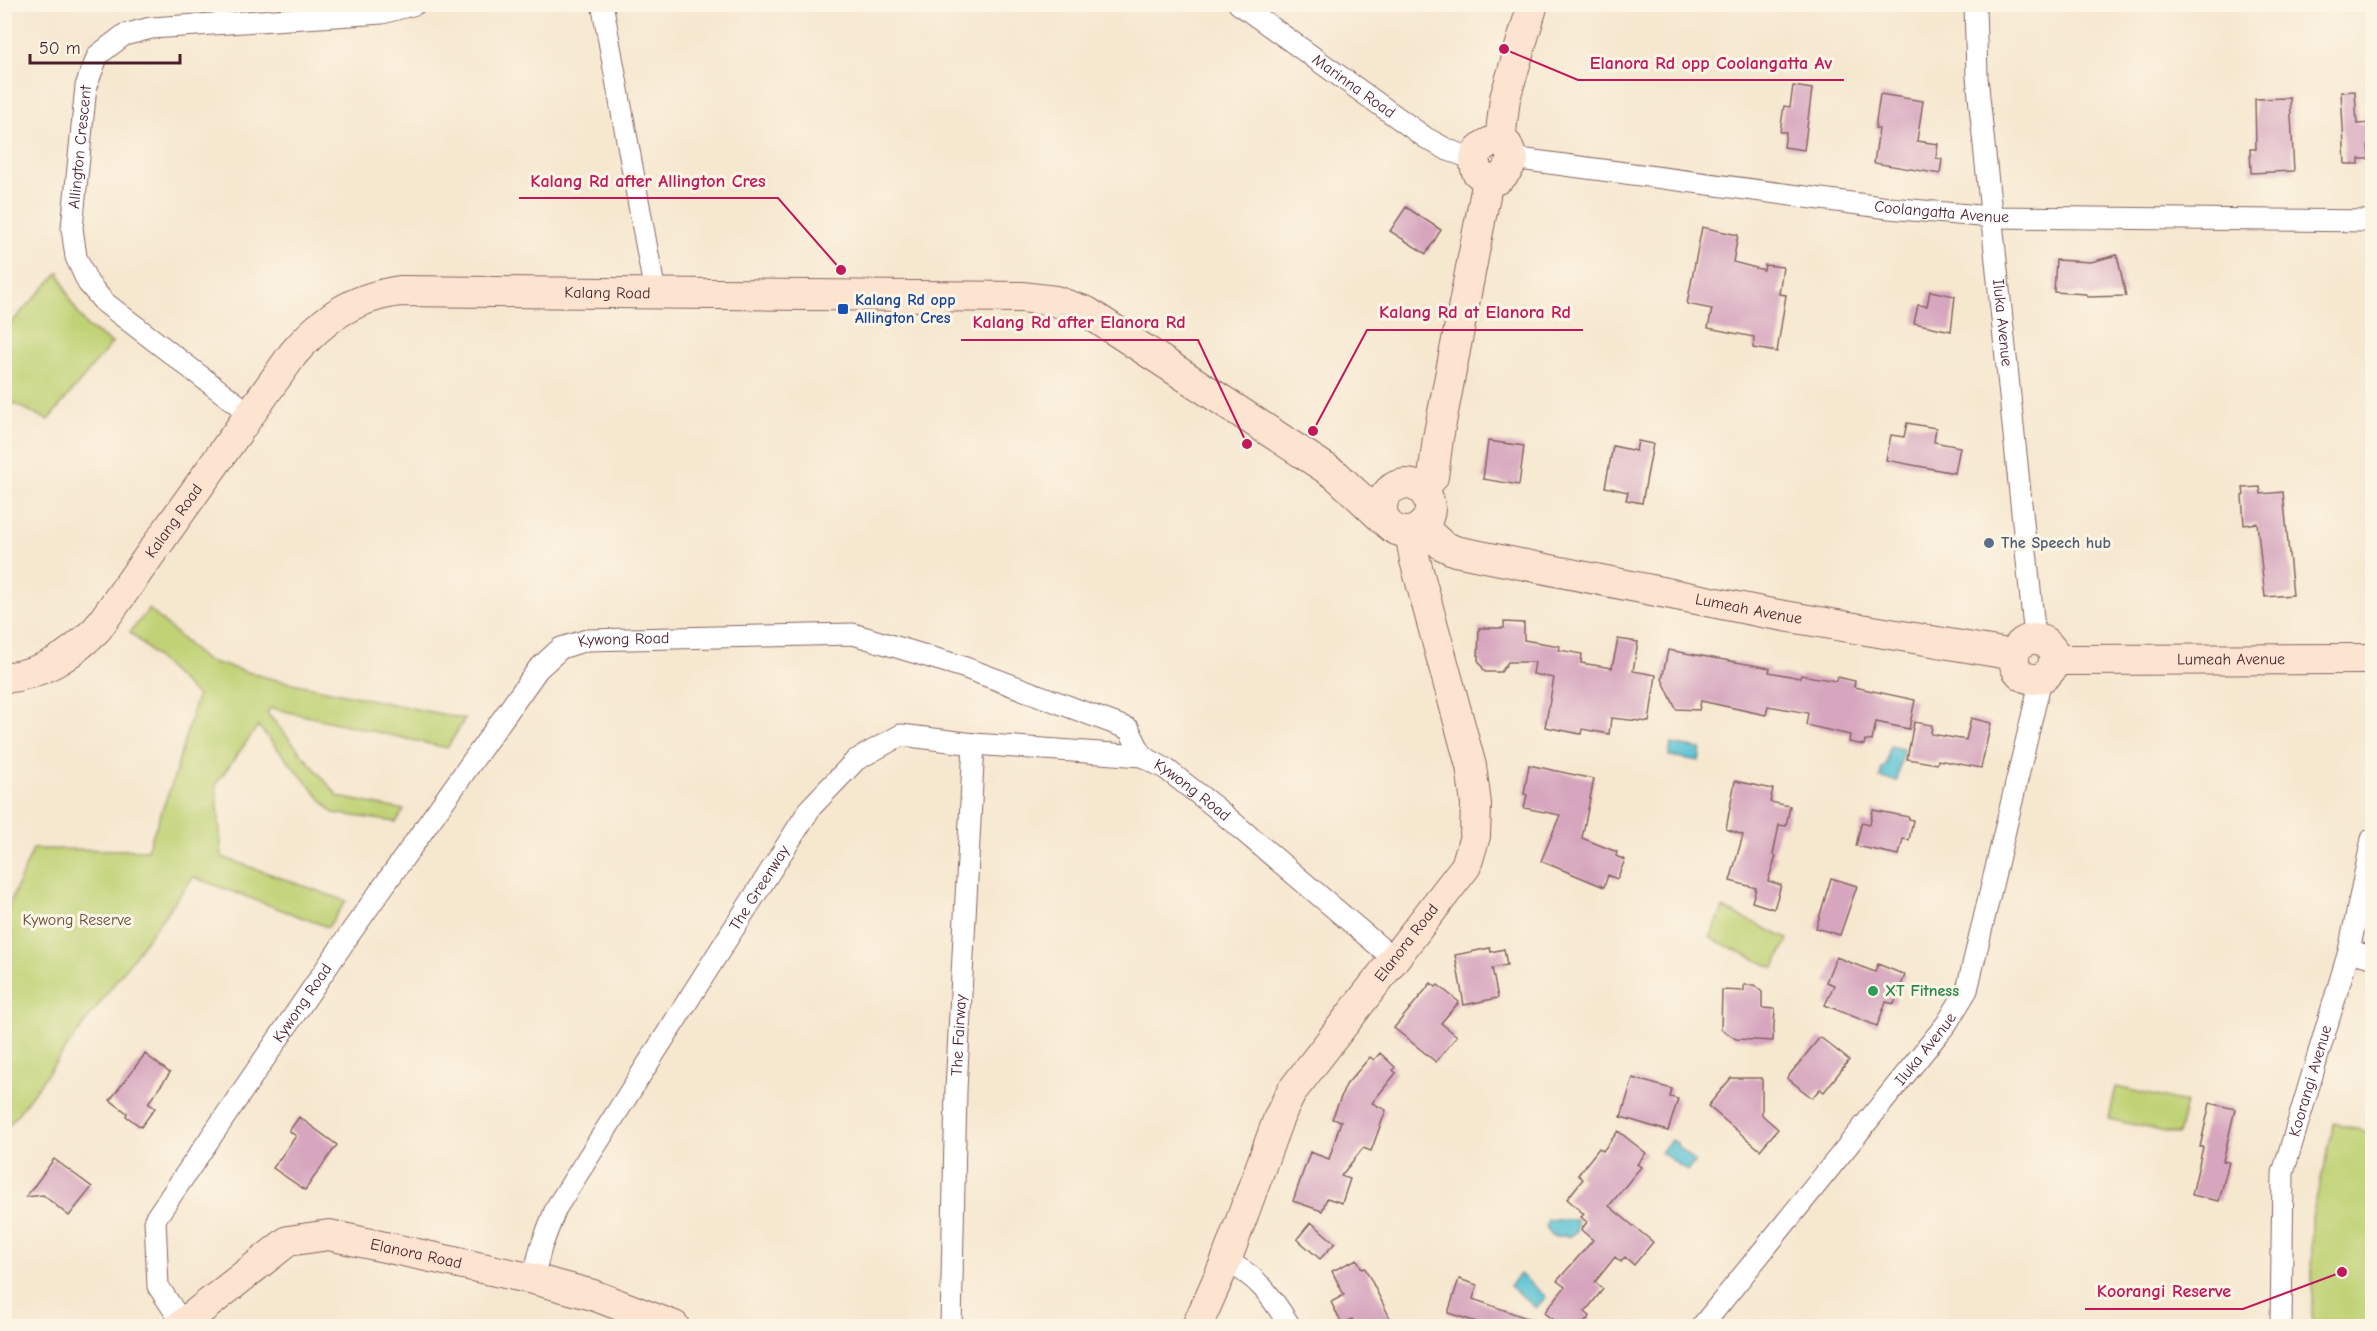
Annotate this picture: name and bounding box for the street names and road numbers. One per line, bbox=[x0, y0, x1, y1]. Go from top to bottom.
street label: Marinna Road bbox=[1309, 50, 1399, 122]
street label: Allington Crescent bbox=[65, 84, 95, 210]
street label: Coolangatta Avenue bbox=[1873, 197, 2009, 226]
street label: Iluka Avenue bbox=[1989, 278, 2016, 367]
street label: Kalang Road bbox=[564, 284, 651, 302]
street label: Kalang Road bbox=[142, 481, 206, 561]
street label: Lumeah Avenue bbox=[1694, 590, 1803, 628]
street label: Kywong Road bbox=[576, 629, 670, 651]
street label: Lumeah Avenue bbox=[2177, 650, 2285, 669]
street label: Kywong Road bbox=[1151, 755, 1234, 825]
street label: The Greenway bbox=[726, 841, 794, 934]
street label: Elanora Road bbox=[1371, 901, 1442, 985]
street label: Kywong Road bbox=[269, 960, 336, 1046]
street label: The Fairway bbox=[948, 993, 970, 1076]
street label: Iluka Avenue bbox=[1891, 1010, 1960, 1089]
street label: Koorangi Avenue bbox=[2285, 1023, 2335, 1139]
street label: Elanora Road bbox=[369, 1235, 463, 1272]

